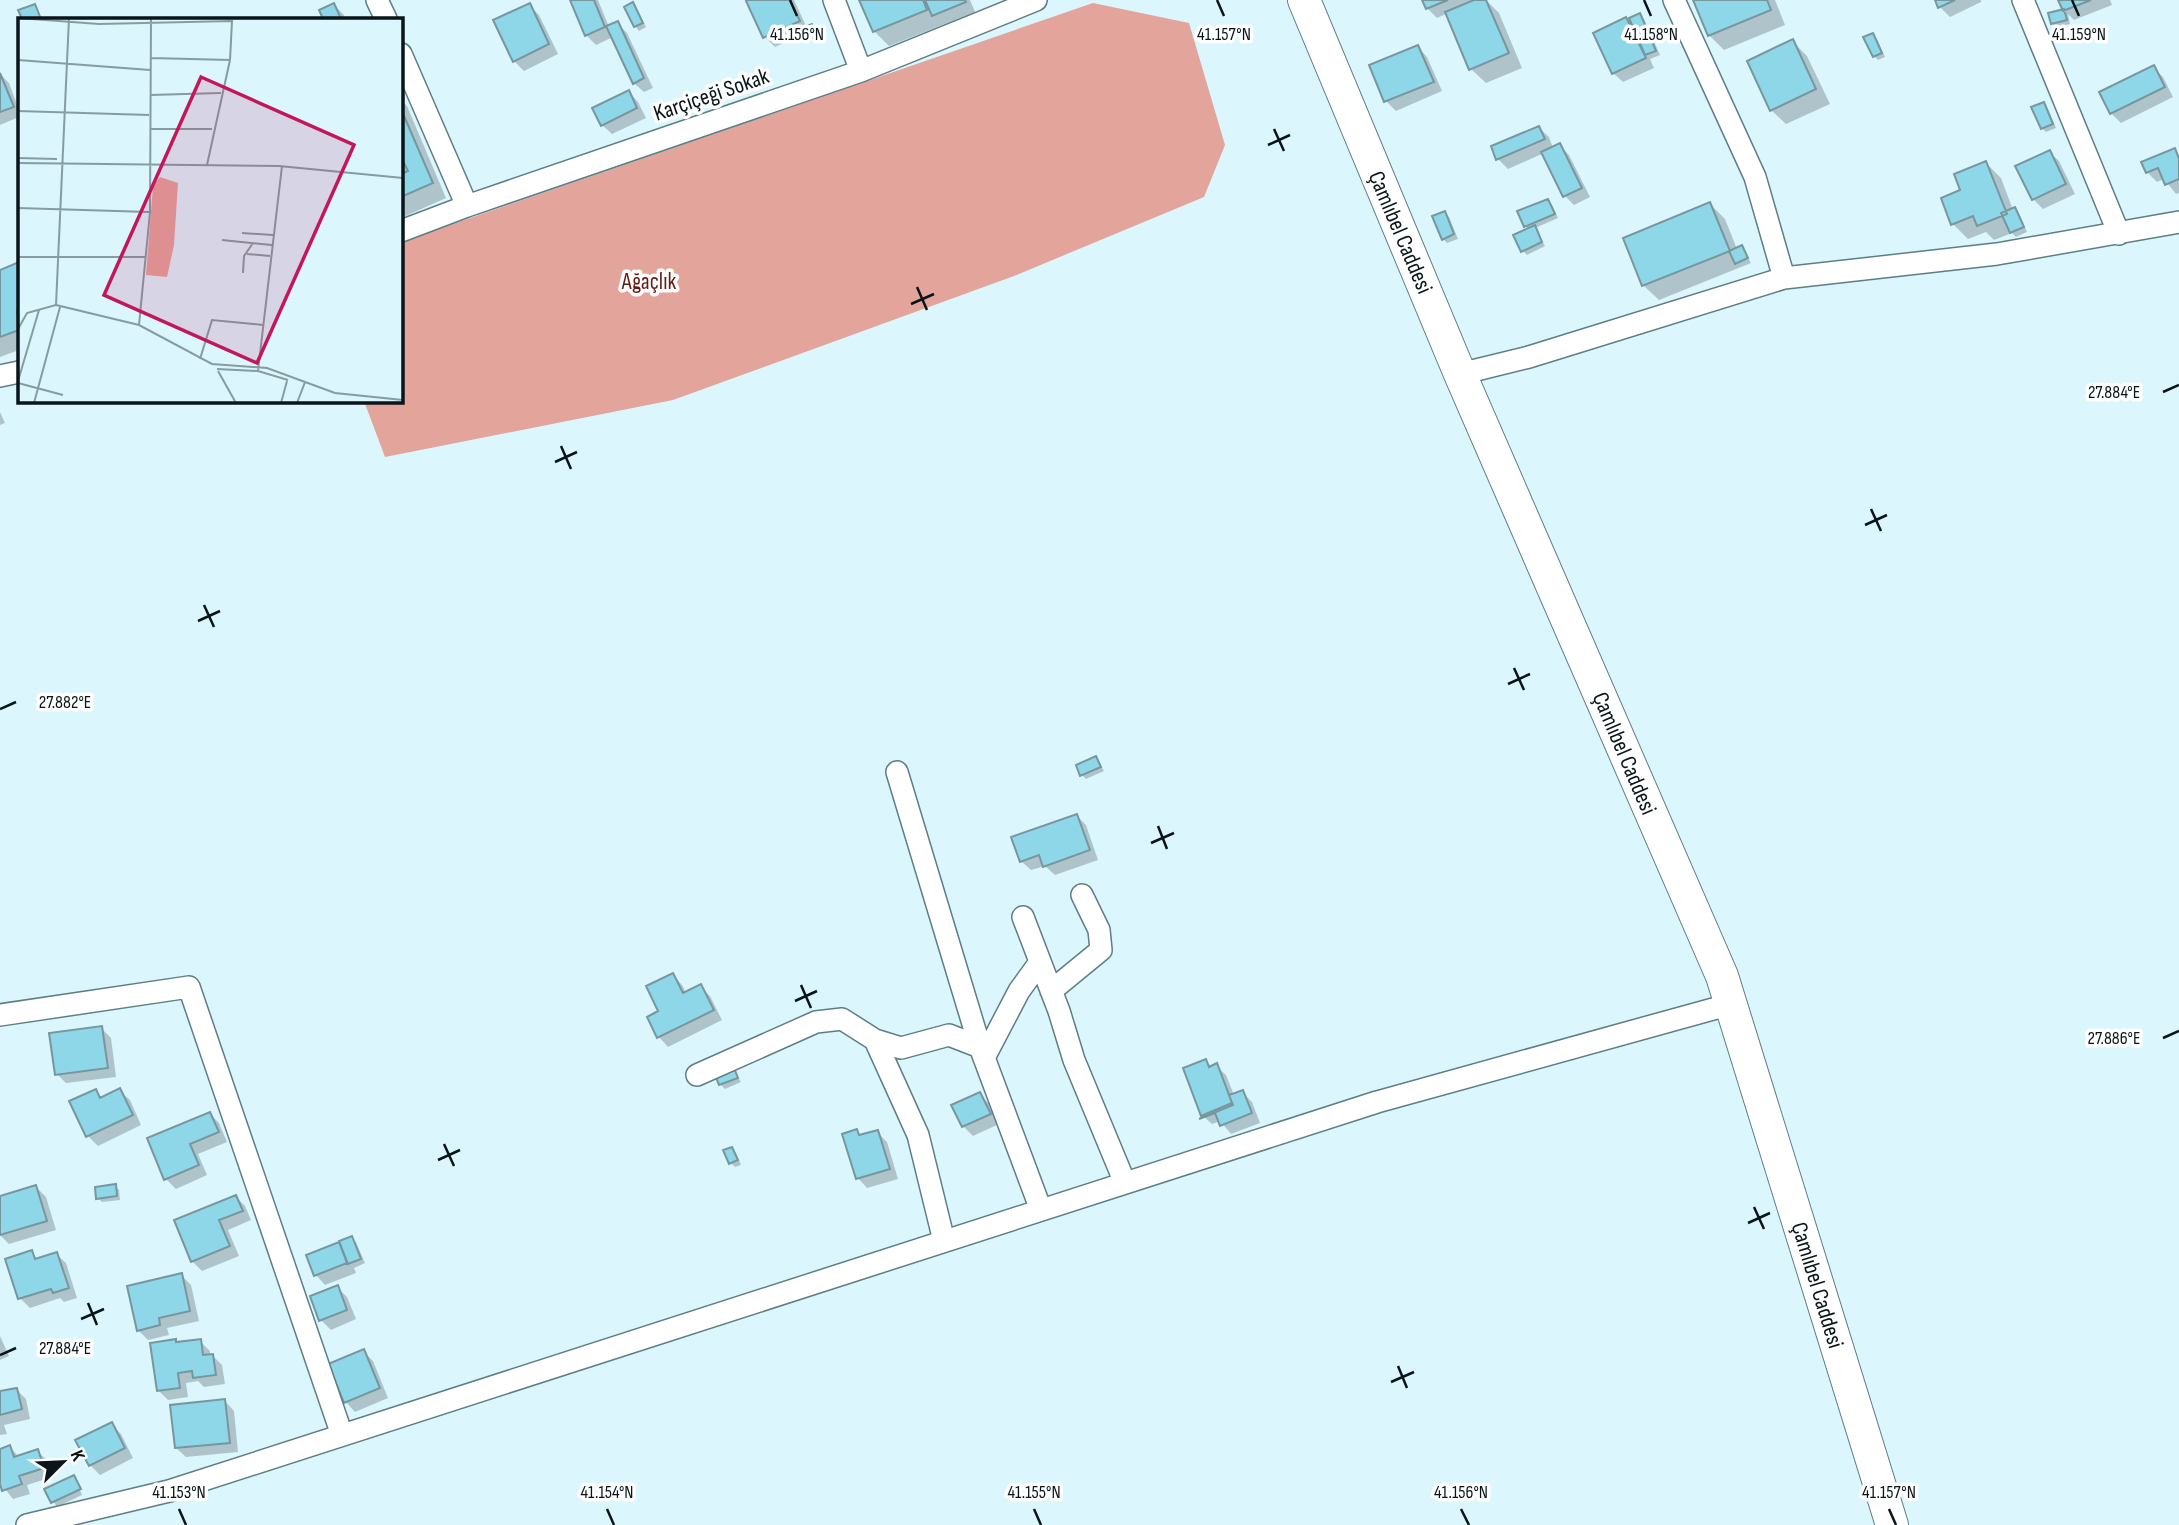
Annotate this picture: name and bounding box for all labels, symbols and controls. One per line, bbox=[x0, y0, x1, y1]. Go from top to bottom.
inset map bbox=[18, 18, 402, 402]
text: 41.156°N bbox=[770, 24, 824, 45]
text: 41.157°N bbox=[1197, 24, 1251, 45]
text: 41.158°N bbox=[1624, 24, 1678, 45]
text: 41.159°N bbox=[2052, 24, 2106, 45]
street label: Karçiçeği Sokak bbox=[650, 62, 773, 128]
street label: Çamlıbel Caddesi bbox=[1362, 167, 1438, 298]
park label: Ağaçlık bbox=[621, 268, 676, 296]
text: 27.884°E bbox=[2088, 382, 2140, 403]
street label: Çamlıbel Caddesi bbox=[1586, 688, 1662, 819]
text: 27.882°E bbox=[39, 692, 91, 713]
text: 27.886°E bbox=[2088, 1028, 2140, 1049]
street label: Çamlıbel Caddesi bbox=[1785, 1219, 1849, 1352]
text: 27.884°E bbox=[39, 1338, 91, 1359]
north arrow bbox=[28, 1427, 98, 1497]
text: K bbox=[65, 1447, 90, 1465]
text: 41.153°N bbox=[152, 1482, 206, 1503]
text: 41.154°N bbox=[581, 1482, 633, 1503]
text: 41.155°N bbox=[1007, 1482, 1061, 1503]
text: 41.156°N bbox=[1434, 1482, 1488, 1503]
text: 41.157°N bbox=[1862, 1482, 1916, 1503]

